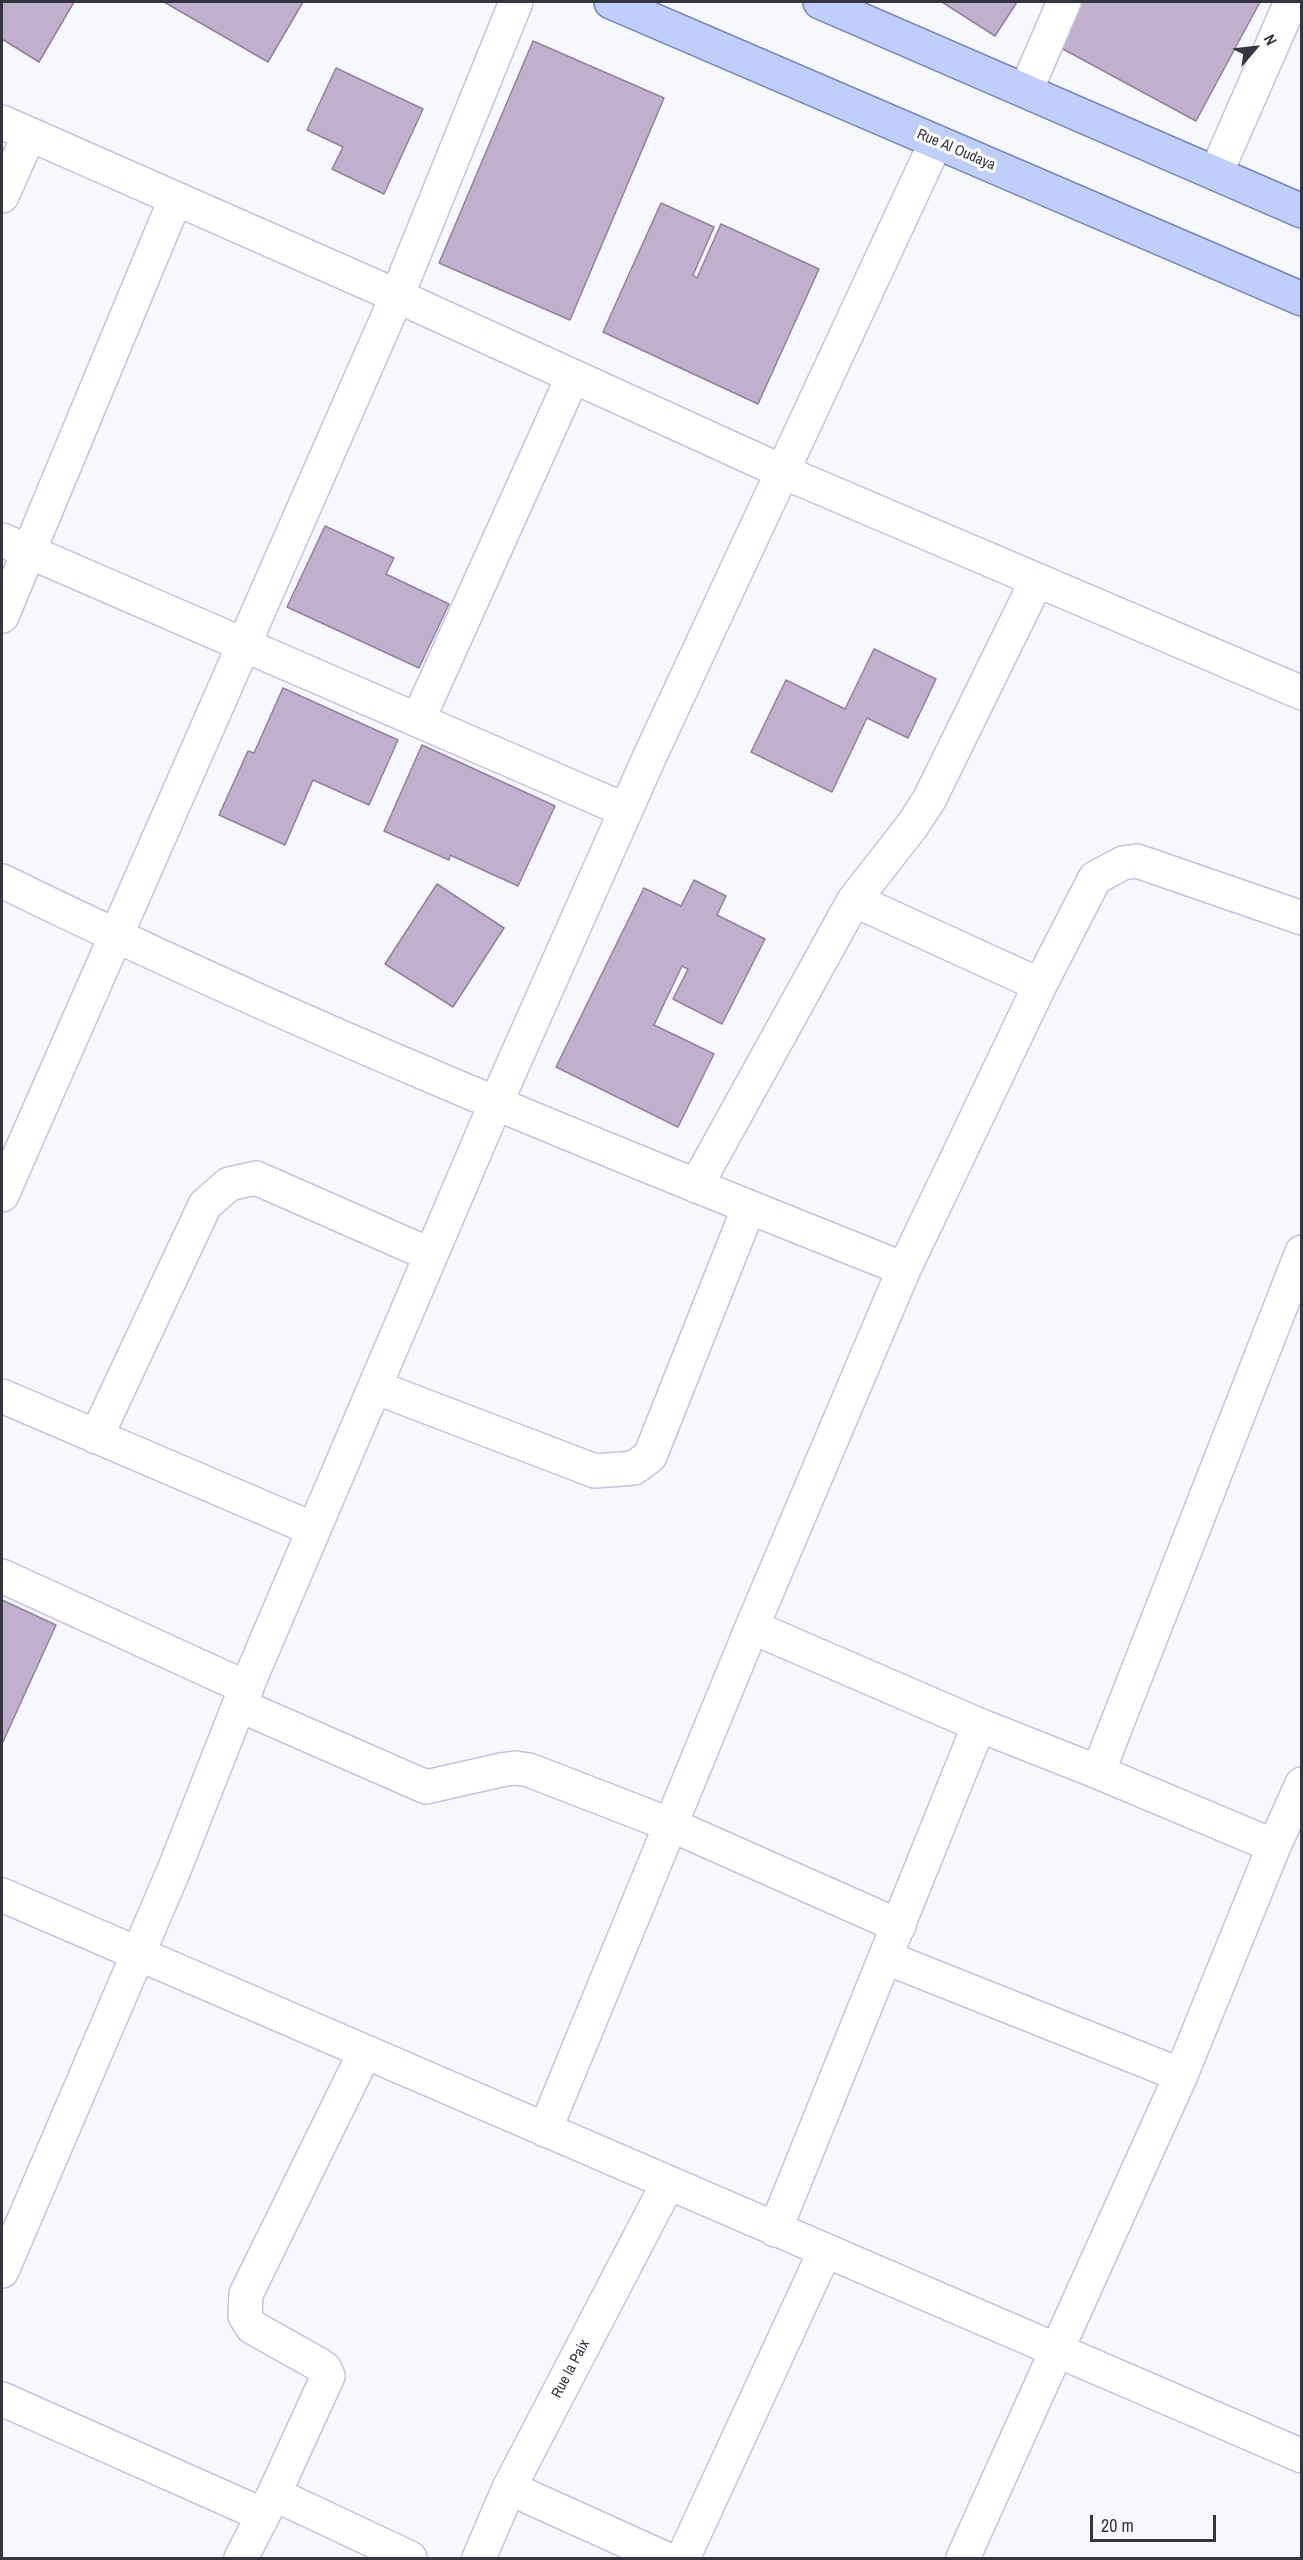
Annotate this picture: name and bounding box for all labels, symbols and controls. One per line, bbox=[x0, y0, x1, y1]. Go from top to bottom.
north arrow bbox=[1225, 18, 1285, 78]
text: N bbox=[1259, 30, 1283, 49]
street label: Rue Al Oudaya bbox=[914, 125, 998, 175]
street label: Rue la Paix bbox=[548, 2337, 594, 2401]
scale bar bbox=[1093, 2503, 1219, 2541]
text: 20 m bbox=[1101, 2513, 1134, 2538]

